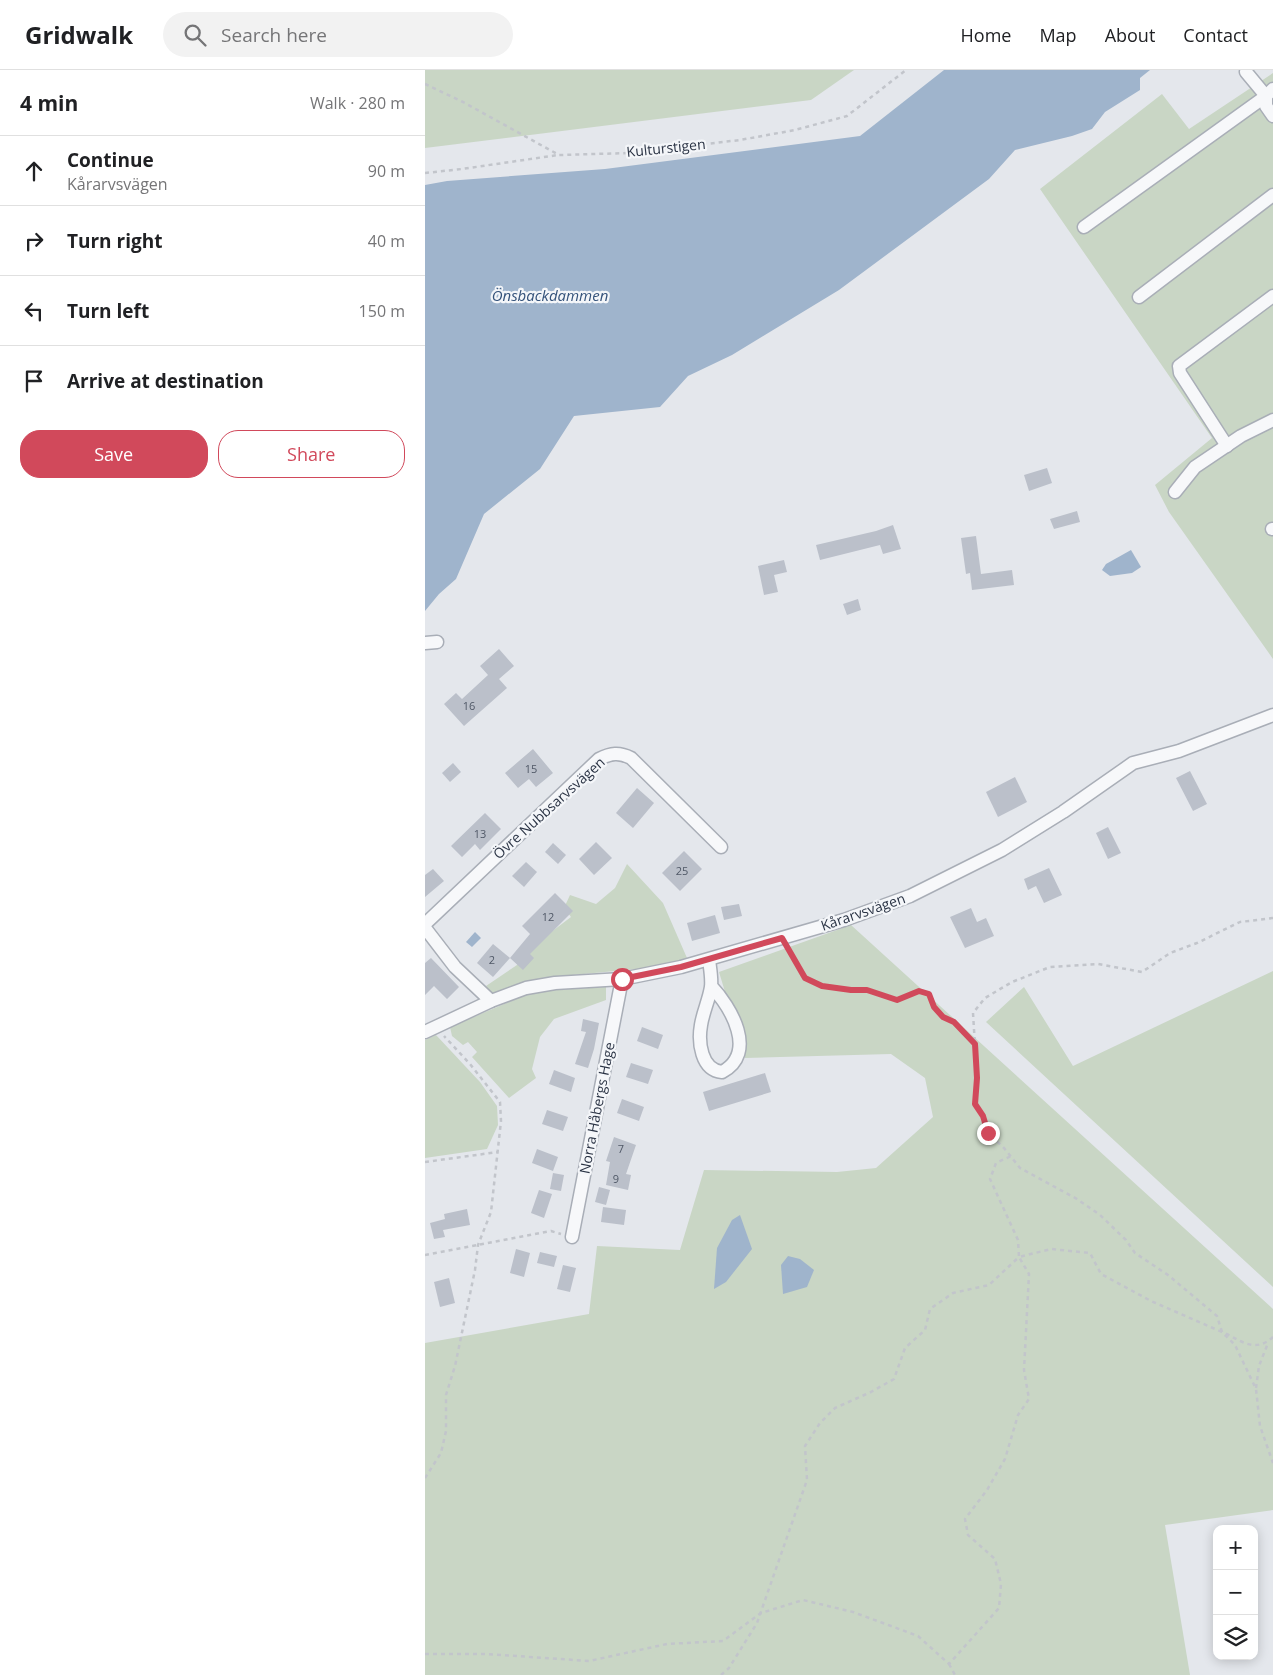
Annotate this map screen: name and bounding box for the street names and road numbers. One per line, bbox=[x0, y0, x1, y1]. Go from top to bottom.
street label: Kulturstigen bbox=[626, 134, 706, 161]
street label: Övre Nubbsarvsvägen bbox=[489, 752, 609, 863]
street label: Kårarvsvägen bbox=[818, 888, 908, 935]
street label: Norra Håbergs Hage bbox=[574, 1040, 619, 1175]

